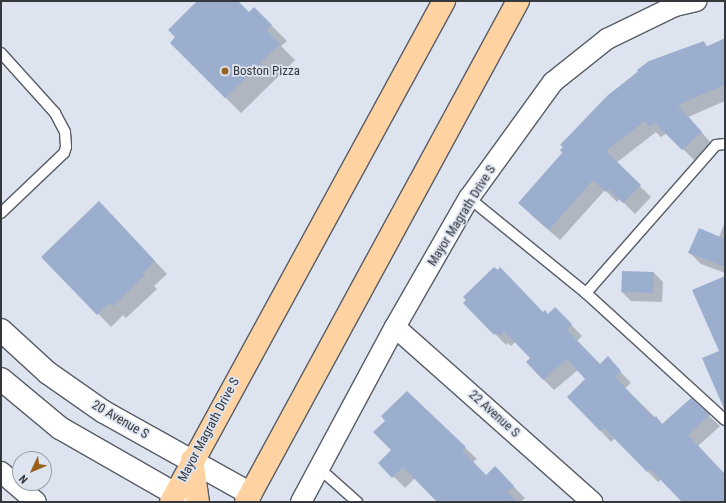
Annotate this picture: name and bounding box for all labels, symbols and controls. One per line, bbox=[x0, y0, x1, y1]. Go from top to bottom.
place label: Boston Pizza bbox=[233, 63, 300, 79]
marker: Boston Pizza bbox=[220, 66, 230, 76]
street label: Mayor Magrath Drive S bbox=[425, 163, 499, 269]
street label: Mayor Magrath Drive S bbox=[175, 375, 243, 485]
street label: 22 Avenue S bbox=[465, 387, 523, 441]
street label: 20 Avenue S bbox=[89, 398, 151, 442]
north arrow bbox=[12, 451, 52, 491]
text: N bbox=[17, 472, 31, 486]

